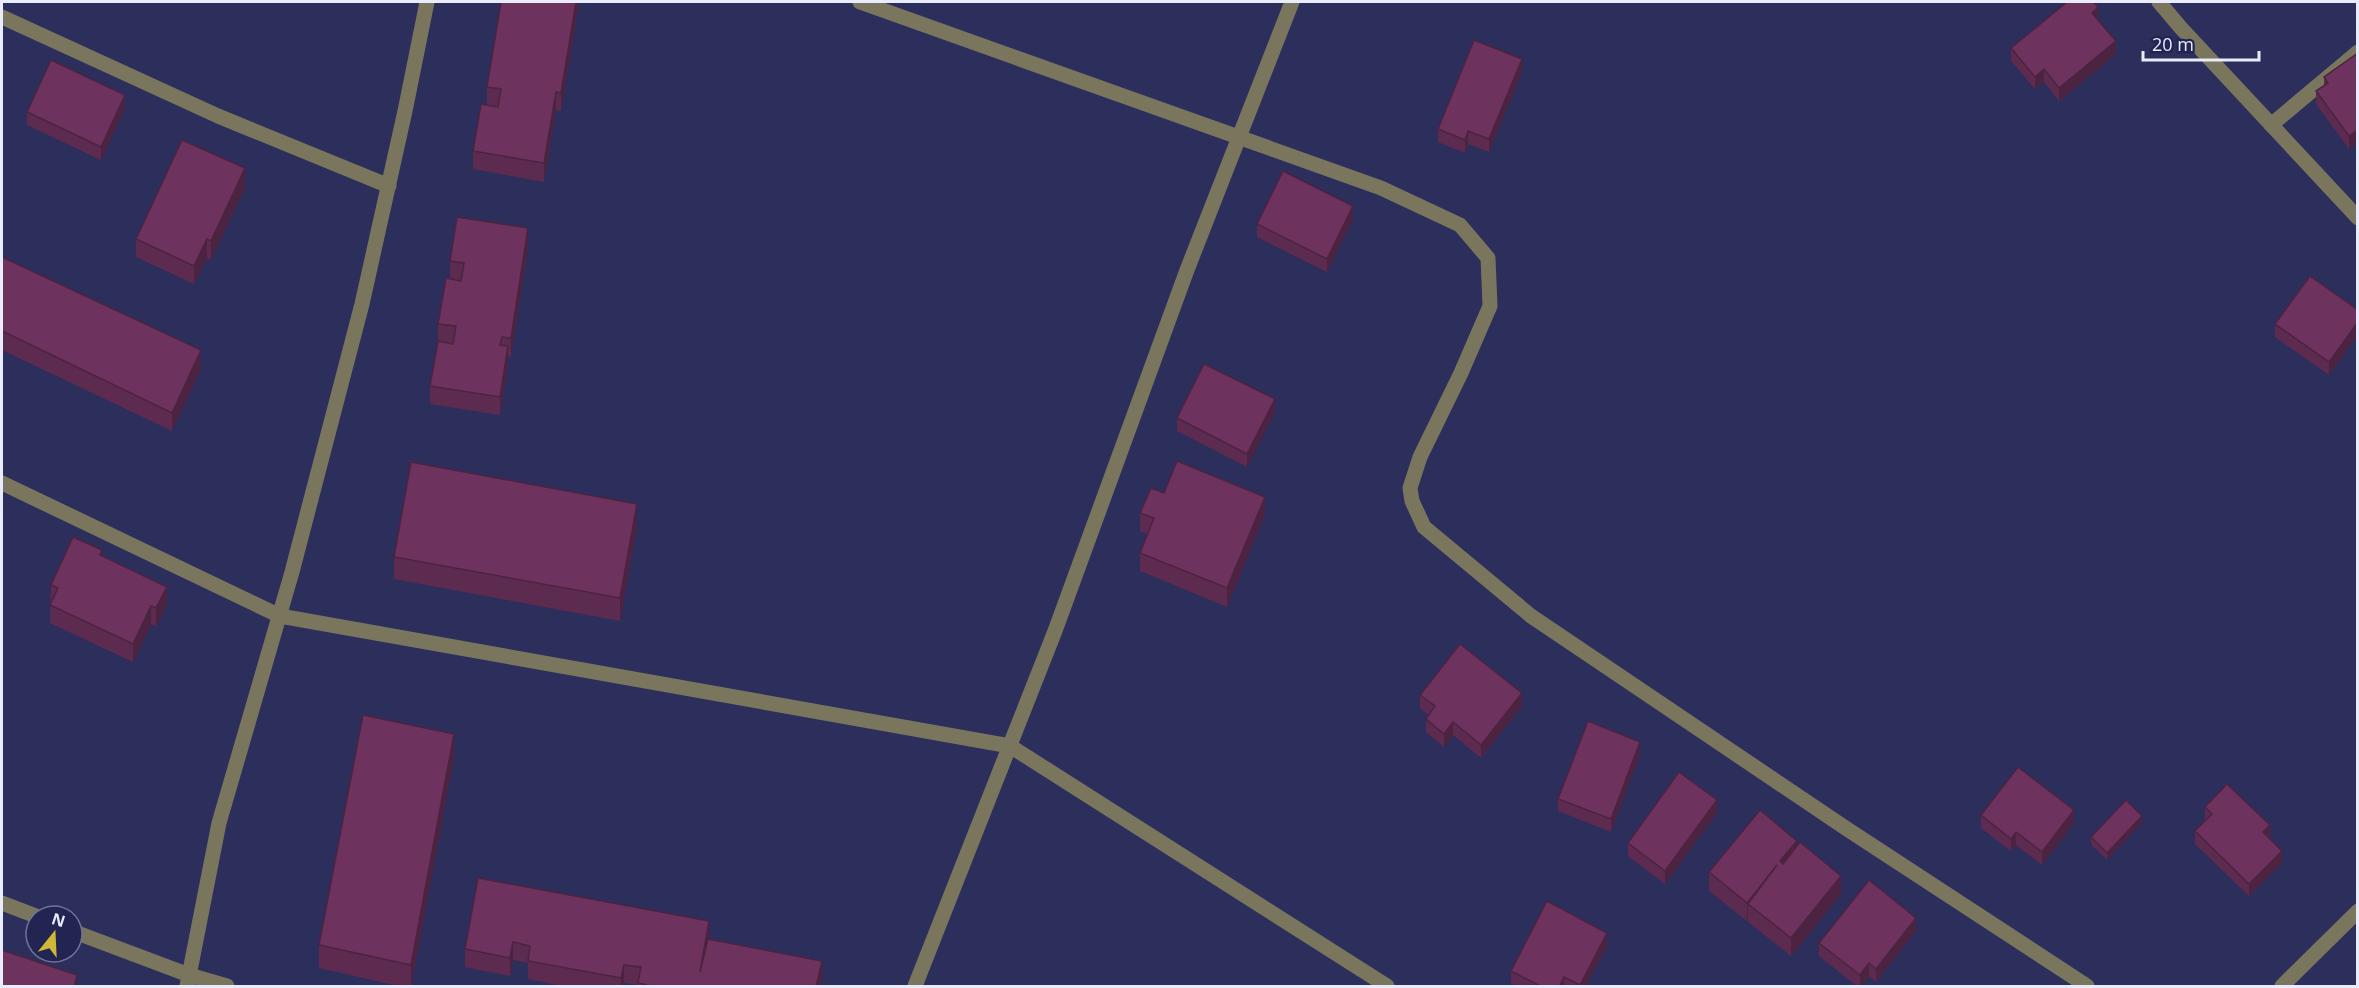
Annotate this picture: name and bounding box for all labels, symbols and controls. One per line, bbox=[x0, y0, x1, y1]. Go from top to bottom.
scale bar bbox=[2143, 24, 2258, 62]
text: 20 m bbox=[2152, 32, 2194, 56]
north arrow bbox=[24, 904, 84, 964]
text: N bbox=[49, 907, 68, 932]

